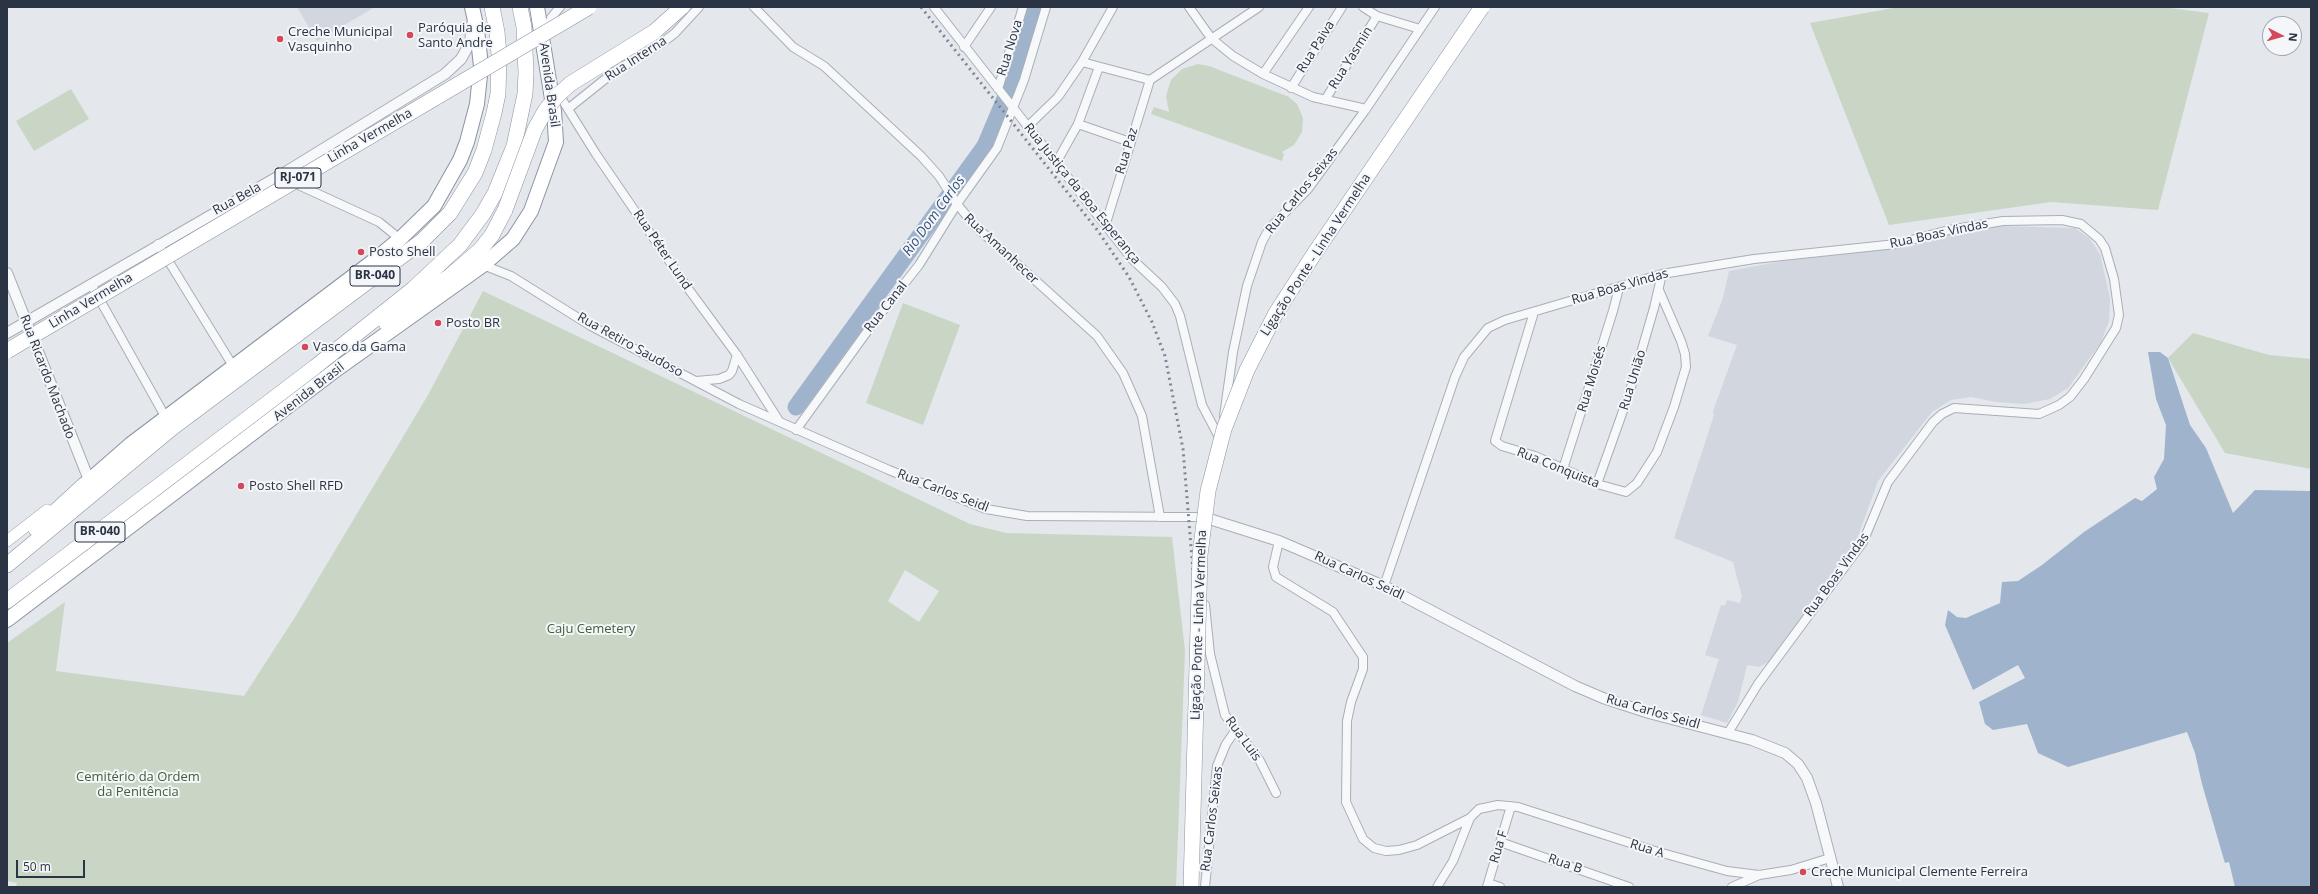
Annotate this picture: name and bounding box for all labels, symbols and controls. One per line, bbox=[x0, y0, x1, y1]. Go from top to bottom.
north arrow bbox=[2262, 16, 2302, 56]
street label: Rua Nova bbox=[994, 18, 1026, 78]
street label: Rua Paiva bbox=[1294, 18, 1338, 76]
place label: Paróquia de Santo Andre bbox=[418, 20, 493, 51]
place label: Creche Municipal Vasquinho bbox=[288, 24, 393, 55]
street label: Rua Yasmin bbox=[1326, 24, 1376, 92]
marker: Paróquia de Santo Andre bbox=[405, 30, 415, 40]
text: N bbox=[2286, 32, 2301, 42]
street label: Rua Interna bbox=[602, 33, 670, 85]
marker: Creche Municipal Vasquinho bbox=[275, 34, 285, 44]
street label: Avenida Brasil bbox=[535, 42, 563, 128]
street label: Linha Vermelha bbox=[325, 106, 415, 166]
street label: Rua Justiça da Boa Esperança bbox=[1020, 120, 1144, 268]
street label: Rua Paz bbox=[1113, 126, 1141, 176]
street label: Rua Carlos Seixas bbox=[1263, 145, 1341, 237]
road number: RJ-071 bbox=[275, 168, 321, 188]
street label: Ligação Ponte - Linha Vermelha bbox=[1258, 171, 1374, 339]
water label: Rio Dom Carlos bbox=[899, 173, 969, 259]
street label: Rua Bela bbox=[210, 179, 264, 219]
street label: Rua Péter Lund bbox=[630, 207, 694, 293]
street label: Rua Amanhecer bbox=[961, 211, 1041, 287]
street label: Rua Boas Vindas bbox=[1888, 216, 1990, 252]
place label: Posto Shell bbox=[369, 244, 436, 260]
marker: Posto Shell bbox=[356, 247, 366, 257]
road number: BR-040 bbox=[350, 266, 400, 286]
street label: Rua Boas Vindas bbox=[1570, 266, 1670, 308]
street label: Linha Vermelha bbox=[46, 270, 136, 332]
street label: Rua Canal bbox=[861, 278, 911, 336]
street label: Rua Retiro Saudoso bbox=[574, 309, 686, 381]
street label: Rua Ricardo Machado bbox=[16, 313, 78, 441]
place label: Posto BR bbox=[446, 315, 500, 331]
marker: Posto BR bbox=[433, 318, 443, 328]
place label: Vasco da Gama bbox=[313, 339, 406, 355]
marker: Vasco da Gama bbox=[300, 342, 310, 352]
street label: Rua Moisés bbox=[1574, 344, 1610, 414]
street label: Rua União bbox=[1616, 348, 1650, 412]
street label: Avenida Brasil bbox=[271, 360, 347, 424]
street label: Rua Conquista bbox=[1514, 444, 1602, 492]
street label: Rua Carlos Seidl bbox=[895, 466, 991, 516]
place label: Posto Shell RFD bbox=[249, 478, 343, 494]
marker: Posto Shell RFD bbox=[236, 481, 246, 491]
road number: BR-040 bbox=[75, 522, 125, 542]
street label: Ligação Ponte - Linha Vermelha bbox=[1188, 530, 1210, 720]
street label: Rua Boas Vindas bbox=[1801, 530, 1873, 620]
street label: Rua Carlos Seidl bbox=[1312, 548, 1406, 604]
park label: Caju Cemetery bbox=[547, 621, 635, 637]
street label: Rua Carlos Seidl bbox=[1604, 691, 1702, 733]
street label: Rua Luis bbox=[1222, 714, 1264, 764]
street label: Rua Carlos Seixas bbox=[1198, 765, 1226, 873]
park label: Cemitério da Ordem da Penitência bbox=[76, 769, 200, 800]
street label: Rua F bbox=[1487, 829, 1511, 865]
street label: Rua A bbox=[1628, 836, 1666, 862]
street label: Rua B bbox=[1546, 851, 1584, 877]
scale bar bbox=[18, 852, 87, 878]
text: 50 m bbox=[23, 858, 51, 875]
place label: Creche Municipal Clemente Ferreira bbox=[1811, 864, 2028, 880]
marker: Creche Municipal Clemente Ferreira bbox=[1798, 867, 1808, 877]

